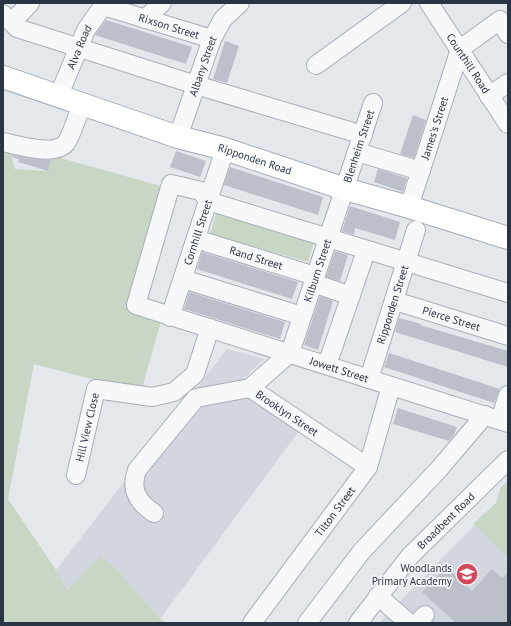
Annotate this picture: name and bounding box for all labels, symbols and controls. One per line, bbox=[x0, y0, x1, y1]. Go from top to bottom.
street label: Rixson Street bbox=[137, 10, 201, 42]
street label: Alva Road bbox=[64, 22, 95, 71]
street label: Counthill Road bbox=[444, 30, 493, 96]
street label: Albany Street bbox=[186, 33, 220, 98]
street label: James's Street bbox=[418, 95, 451, 162]
street label: Blenheim Street bbox=[340, 108, 377, 184]
street label: Ripponden Road bbox=[216, 140, 294, 178]
street label: Cornhill Street bbox=[180, 198, 215, 267]
street label: Kilburn Street bbox=[300, 237, 334, 304]
street label: Rand Street bbox=[228, 243, 285, 273]
street label: Ripponden Street bbox=[373, 263, 412, 346]
street label: Pierce Street bbox=[421, 303, 482, 334]
street label: Jowett Street bbox=[307, 353, 371, 385]
street label: Brooklyn Street bbox=[253, 387, 321, 439]
street label: Hill View Close bbox=[72, 391, 102, 463]
street label: Tilton Street bbox=[312, 483, 358, 539]
street label: Broadbent Road bbox=[414, 490, 478, 552]
place label: Woodlands Primary Academy bbox=[372, 561, 453, 588]
school or university icon: Woodlands Primary Academy bbox=[454, 561, 480, 587]

